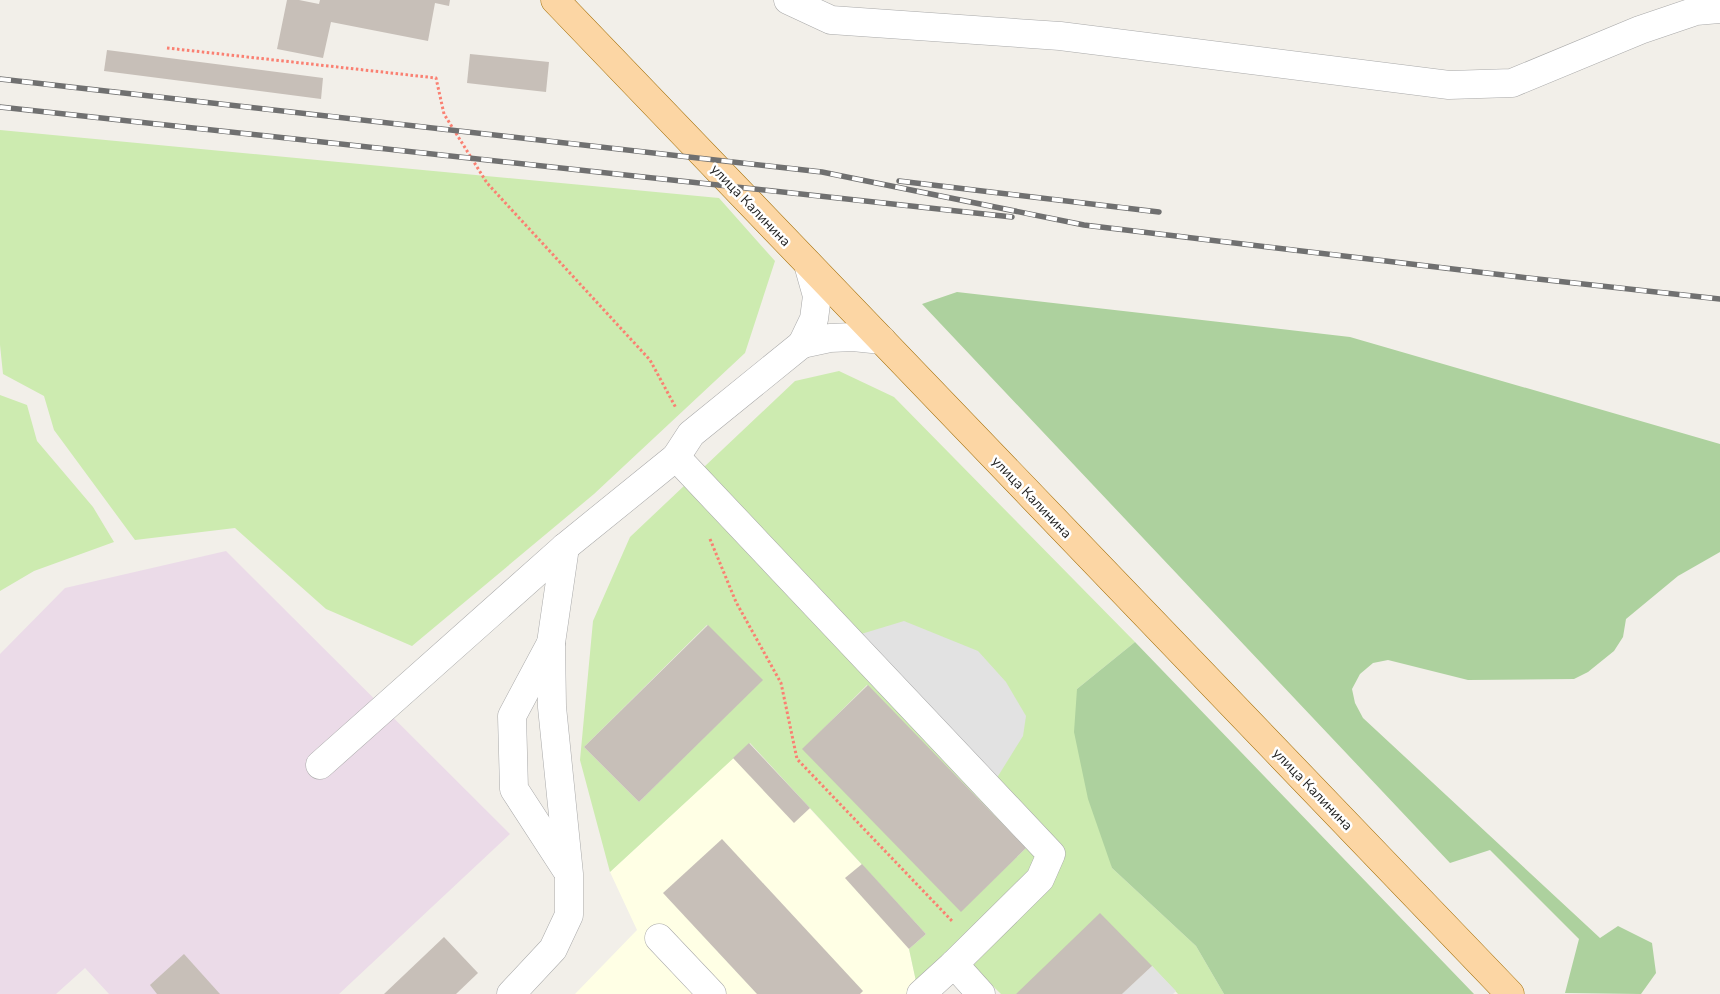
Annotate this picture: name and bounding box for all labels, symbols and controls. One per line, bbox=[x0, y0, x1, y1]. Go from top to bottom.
street label: улица Калинина bbox=[706, 160, 795, 251]
street label: улица Калинина bbox=[987, 452, 1076, 543]
street label: улица Калинина bbox=[1268, 744, 1357, 835]

